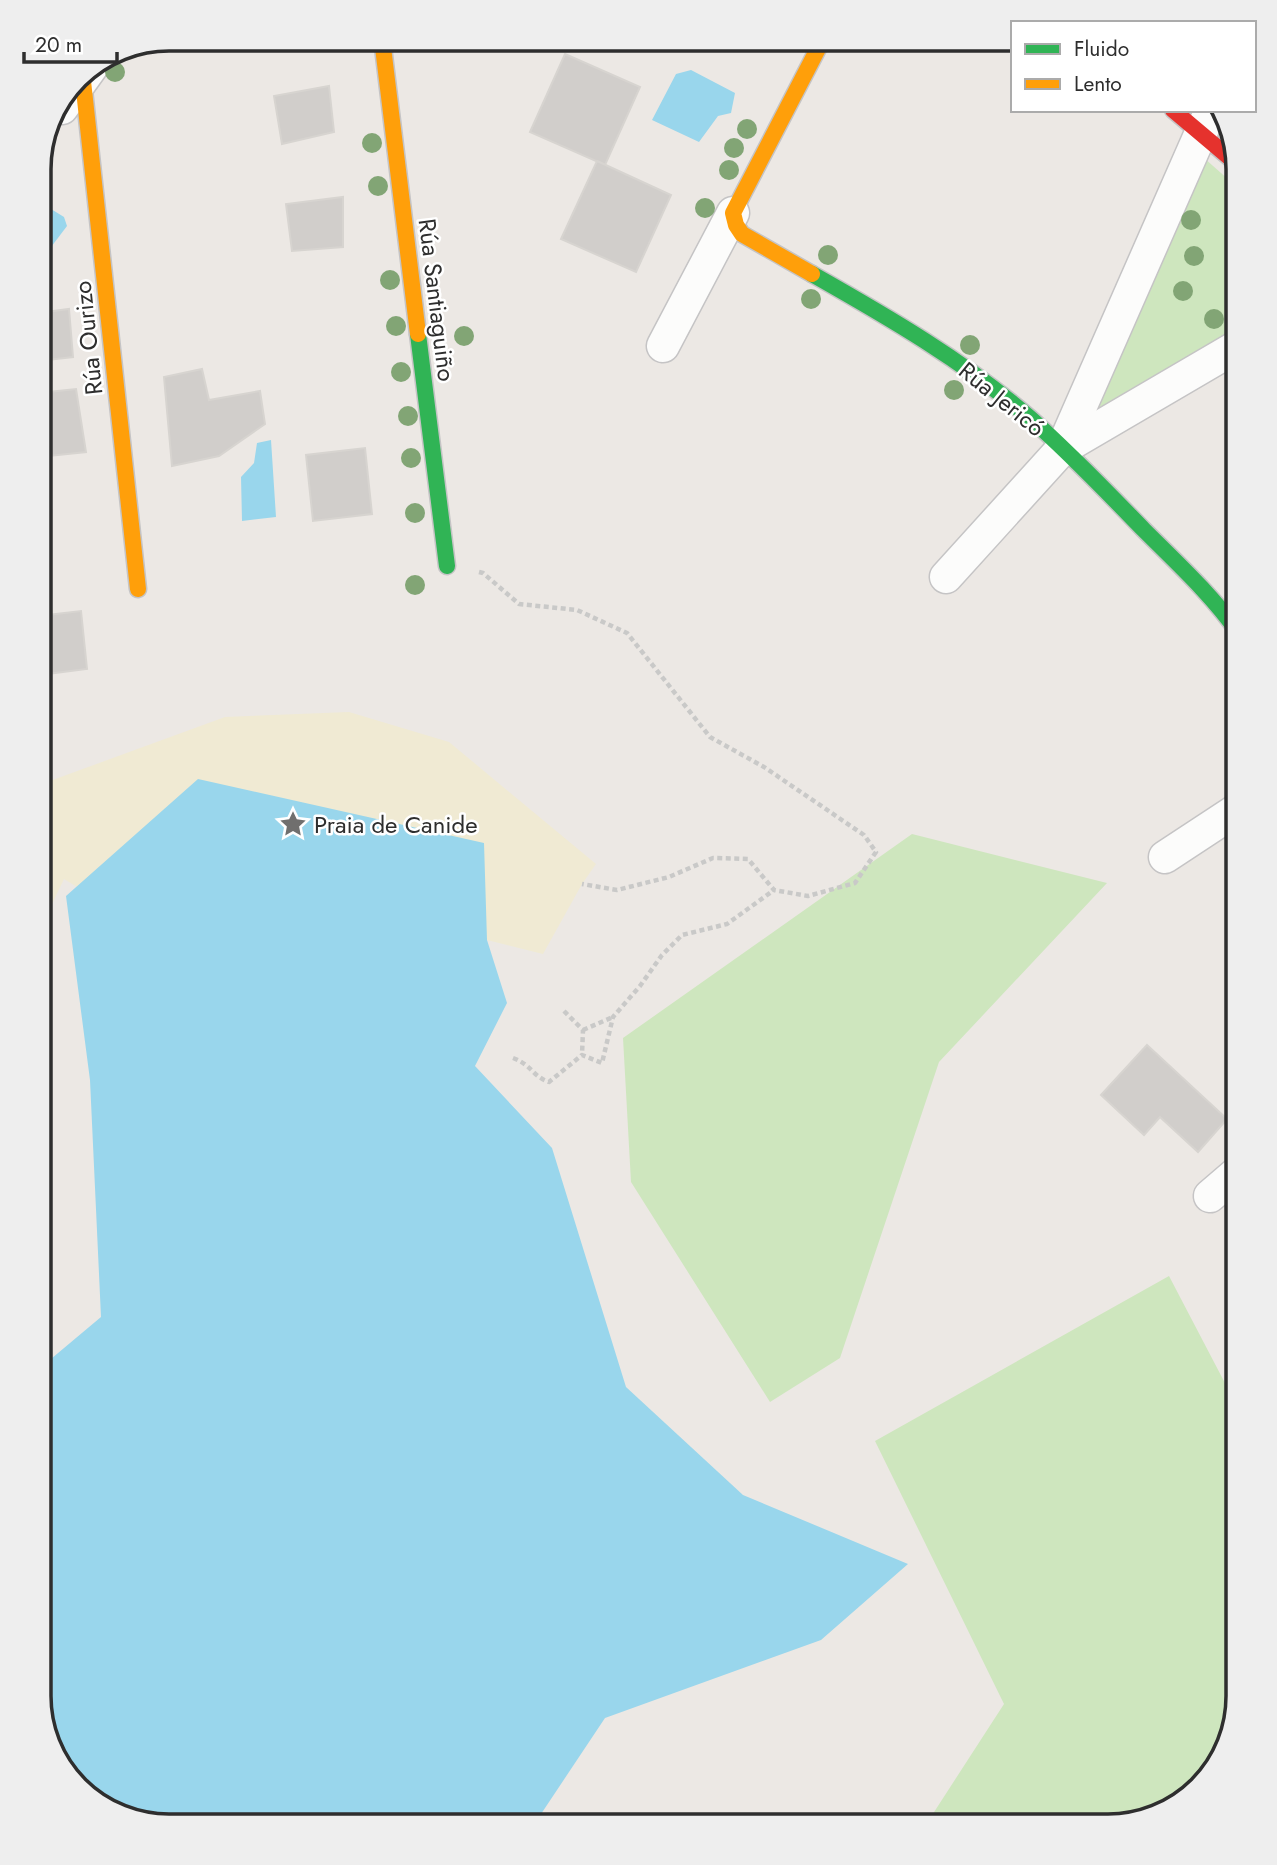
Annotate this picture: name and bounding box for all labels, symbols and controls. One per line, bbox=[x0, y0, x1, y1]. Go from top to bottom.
scale bar bbox=[24, 21, 117, 65]
legend bbox=[1011, 21, 1256, 112]
text: 20 m bbox=[35, 30, 82, 60]
text: Fluido bbox=[1074, 34, 1129, 64]
text: Lento bbox=[1074, 69, 1122, 99]
street label: Rúa Santiaguiño bbox=[410, 217, 464, 383]
street label: Rúa Ourizo bbox=[65, 279, 111, 397]
street label: Rúa Jericó bbox=[951, 353, 1053, 445]
place label: Praia de Canide bbox=[314, 807, 478, 842]
place icon: Praia de Canide bbox=[278, 809, 308, 839]

